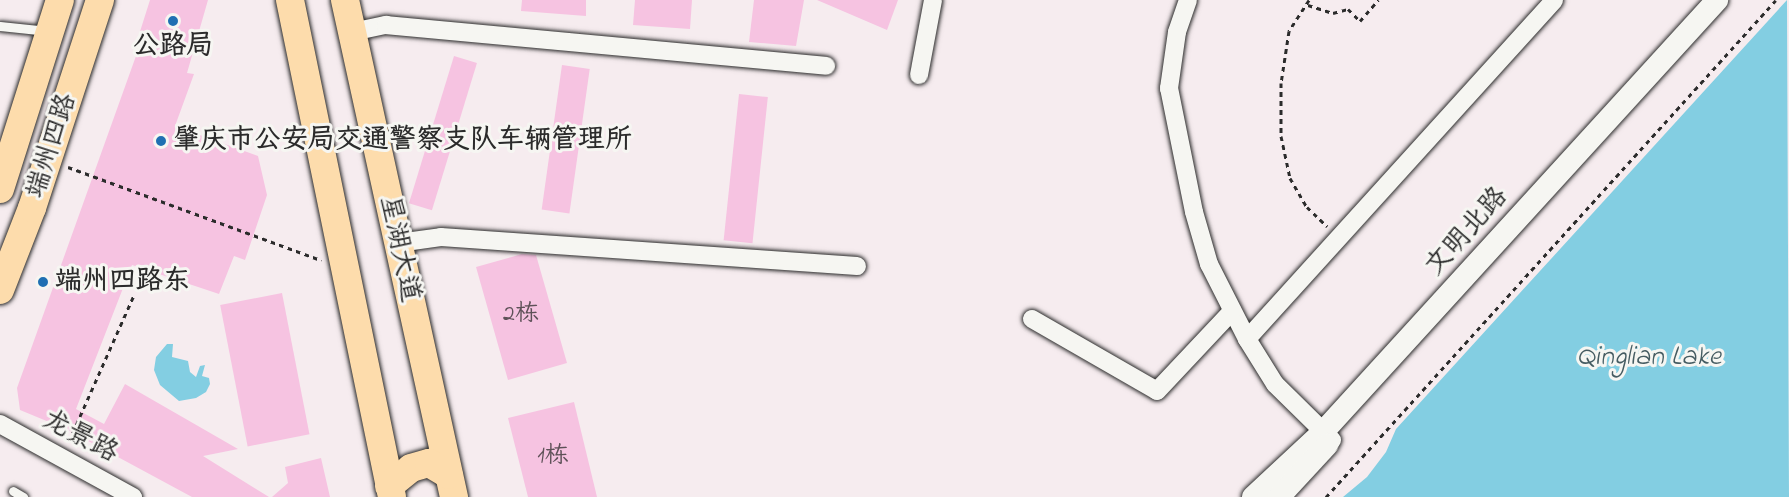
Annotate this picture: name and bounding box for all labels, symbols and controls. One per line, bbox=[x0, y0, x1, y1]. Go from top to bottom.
marker: 公路局 bbox=[166, 14, 180, 28]
place label: 公路局 bbox=[133, 31, 213, 63]
street label: 端州四路 bbox=[20, 90, 84, 202]
place label: 肇庆市公安局交通警察支队车辆管理所 bbox=[173, 125, 632, 157]
marker: 肇庆市公安局交通警察支队车辆管理所 bbox=[154, 134, 168, 148]
street label: 文明北路 bbox=[1419, 181, 1515, 283]
street label: 星湖大道 bbox=[372, 193, 426, 305]
place label: 端州四路东 bbox=[55, 266, 190, 298]
marker: 端州四路东 bbox=[36, 275, 50, 289]
house number: 2栋 bbox=[503, 301, 539, 329]
water label: Qinglian Lake bbox=[1577, 341, 1721, 375]
street label: 龙景路 bbox=[37, 404, 123, 470]
house number: 1栋 bbox=[537, 443, 569, 471]

